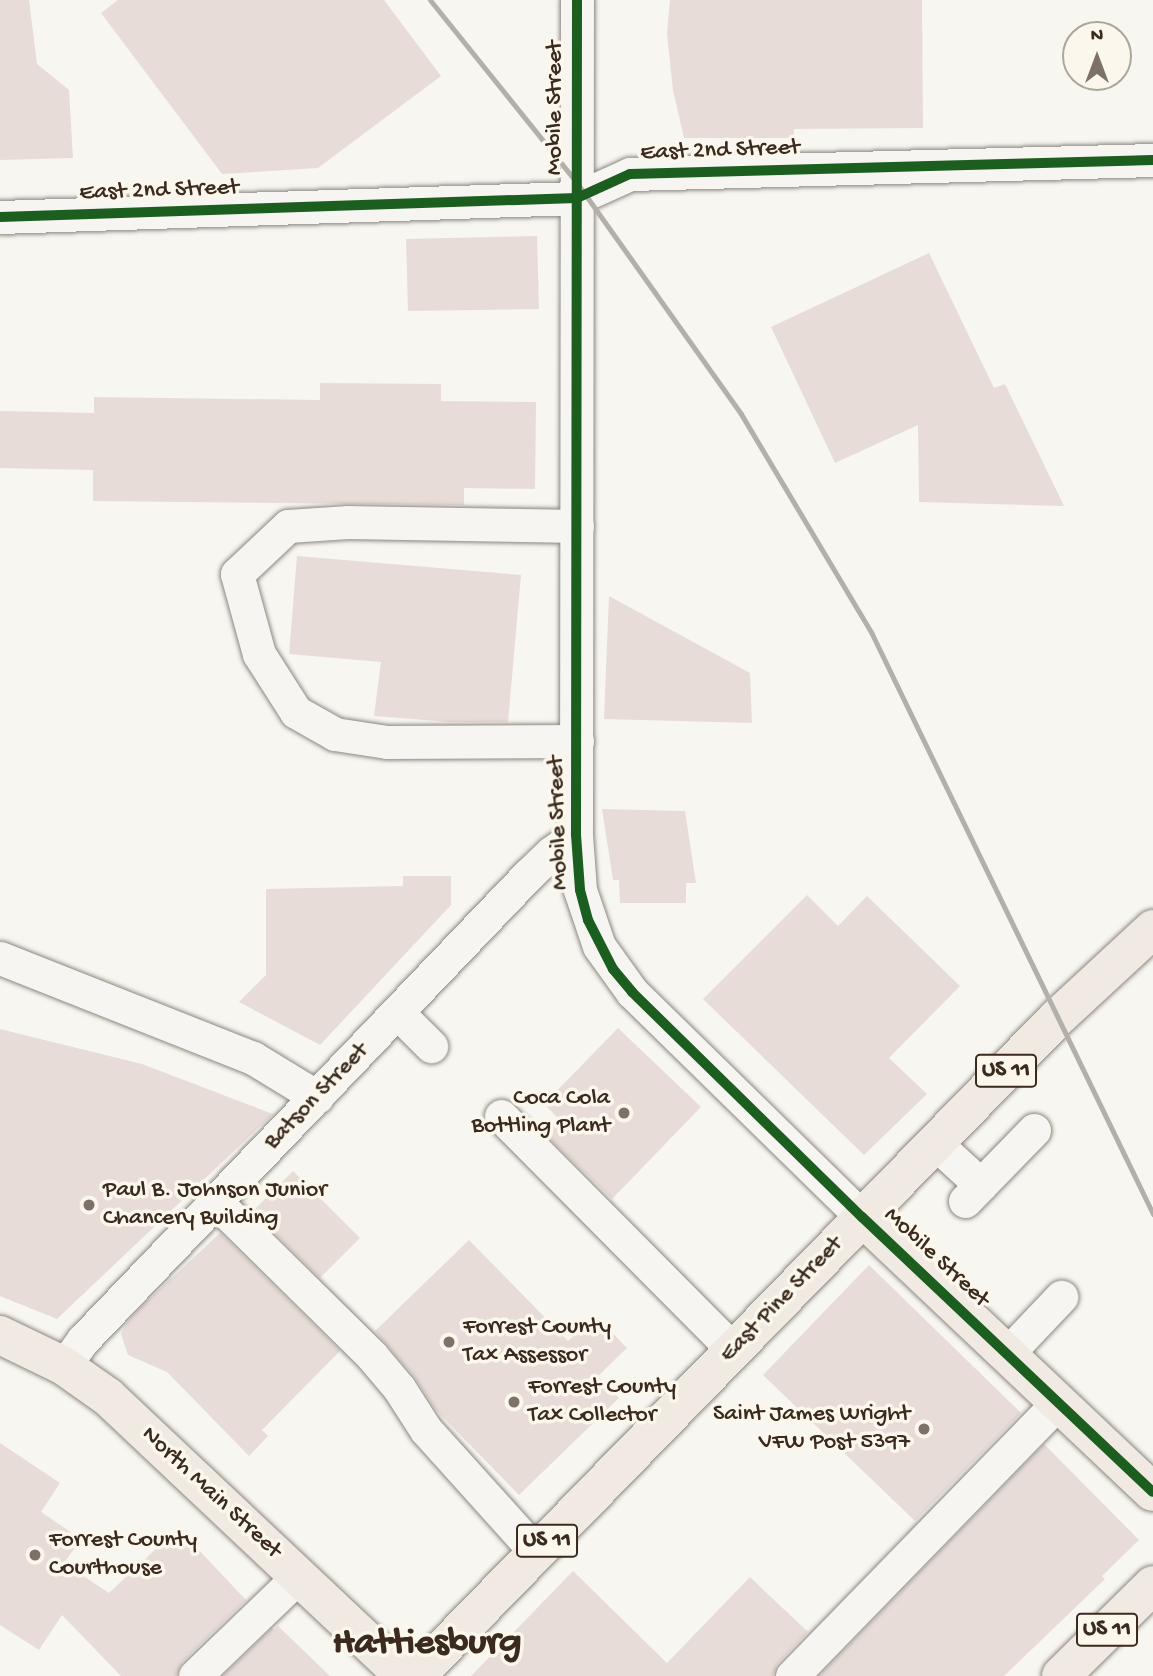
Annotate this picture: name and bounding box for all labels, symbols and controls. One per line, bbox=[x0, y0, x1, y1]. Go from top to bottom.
north arrow bbox=[1062, 21, 1132, 91]
text: N bbox=[1091, 25, 1103, 48]
street label: Mobile Street bbox=[542, 41, 570, 175]
street label: East 2nd Street bbox=[640, 134, 800, 168]
street label: East 2nd Street bbox=[79, 174, 239, 208]
street label: Mobile Street bbox=[542, 755, 576, 891]
street label: Batson Street bbox=[259, 1037, 375, 1157]
road number: US 11 bbox=[974, 1052, 1038, 1090]
place label: Coca Cola Bottling Plant bbox=[471, 1085, 610, 1141]
marker: Coca Cola Bottling Plant bbox=[616, 1105, 632, 1121]
place label: Paul B. Johnson Junior Chancery Building bbox=[103, 1177, 327, 1233]
marker: Paul B. Johnson Junior Chancery Building bbox=[81, 1197, 97, 1213]
street label: Mobile Street bbox=[877, 1202, 995, 1314]
street label: East Pine Street bbox=[715, 1231, 849, 1369]
place label: Forrest County Tax Assessor bbox=[463, 1314, 611, 1370]
marker: Forrest County Tax Assessor bbox=[441, 1334, 457, 1350]
place label: Forrest County Tax Collector bbox=[528, 1374, 676, 1430]
marker: Forrest County Tax Collector bbox=[506, 1394, 522, 1410]
place label: Saint James Wright VFW Post 5397 bbox=[713, 1401, 910, 1457]
street label: North Main Street bbox=[135, 1421, 287, 1565]
marker: Saint James Wright VFW Post 5397 bbox=[916, 1421, 932, 1437]
road number: US 11 bbox=[516, 1522, 578, 1560]
place label: Forrest County Courthouse bbox=[49, 1527, 197, 1583]
marker: Forrest County Courthouse bbox=[27, 1547, 43, 1563]
road number: US 11 bbox=[1076, 1610, 1138, 1650]
district label: Hattiesburg bbox=[333, 1622, 521, 1668]

